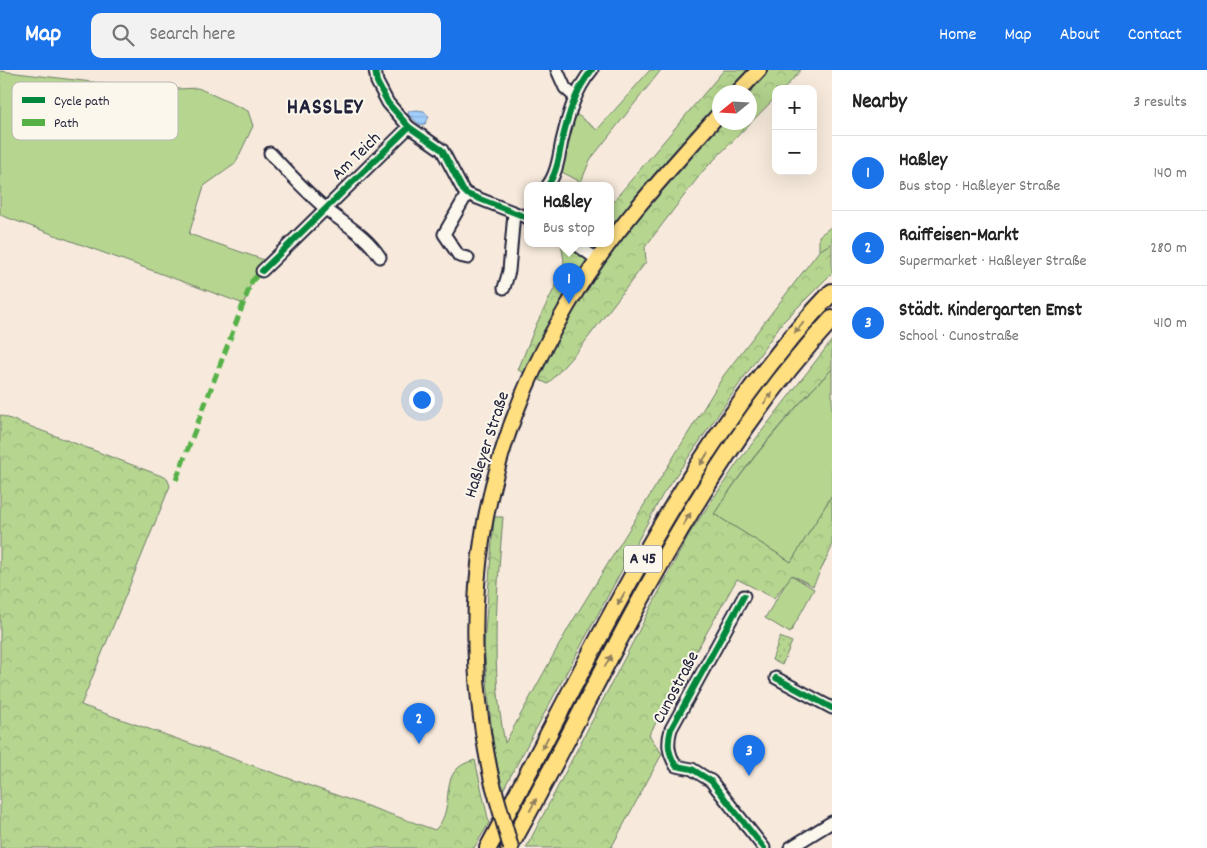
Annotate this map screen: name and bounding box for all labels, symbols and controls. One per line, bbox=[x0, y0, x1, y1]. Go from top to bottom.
search box bbox=[91, 13, 441, 58]
text: Map bbox=[25, 18, 61, 52]
icon: search bbox=[109, 21, 137, 49]
text: Search here bbox=[149, 22, 235, 49]
text: Home bbox=[939, 23, 976, 48]
text: Map bbox=[1004, 23, 1032, 48]
text: About bbox=[1060, 23, 1100, 48]
text: Contact bbox=[1128, 23, 1182, 48]
legend bbox=[12, 82, 178, 140]
north arrow bbox=[712, 85, 757, 130]
map controls bbox=[772, 85, 817, 175]
button: + bbox=[772, 85, 817, 130]
text: Nearby bbox=[852, 88, 907, 118]
text: 3 results bbox=[1133, 91, 1187, 114]
text: Cycle path bbox=[54, 92, 110, 112]
district label: HASSLEY bbox=[287, 93, 363, 124]
text: Path bbox=[54, 114, 79, 134]
street label: Am Teich bbox=[327, 127, 387, 187]
button: − bbox=[772, 130, 817, 175]
text: Haßley bbox=[899, 148, 947, 175]
text: 1 bbox=[866, 162, 870, 185]
text: 140 m bbox=[1153, 162, 1187, 185]
text: Bus stop · Haßleyer Straße bbox=[899, 175, 1060, 198]
popup bbox=[524, 182, 614, 247]
text: Haßley bbox=[543, 190, 591, 217]
text: Bus stop bbox=[543, 217, 595, 240]
text: Raiffeisen-Markt bbox=[899, 223, 1019, 250]
text: 2 bbox=[865, 237, 872, 260]
text: 280 m bbox=[1150, 237, 1187, 260]
text: Supermarket · Haßleyer Straße bbox=[899, 250, 1087, 273]
pin: 1 bbox=[553, 263, 585, 304]
text: Städt. Kindergarten Emst bbox=[899, 298, 1082, 325]
text: 3 bbox=[864, 312, 872, 335]
text: 410 m bbox=[1153, 312, 1187, 335]
one-way arrow bbox=[794, 322, 805, 335]
text: School · Cunostraße bbox=[899, 325, 1019, 348]
your location bbox=[409, 387, 435, 413]
street label: Haßleyer Straße bbox=[459, 388, 517, 501]
one-way arrow bbox=[763, 391, 773, 405]
one-way arrow bbox=[699, 453, 708, 466]
one-way arrow bbox=[682, 513, 692, 526]
road number: A 45 bbox=[624, 546, 662, 572]
one-way arrow bbox=[617, 592, 625, 607]
street label: Cunostraße bbox=[647, 647, 707, 729]
one-way arrow bbox=[604, 654, 612, 669]
pin: 2 bbox=[403, 703, 435, 744]
pin: 3 bbox=[733, 735, 765, 776]
one-way arrow bbox=[541, 736, 549, 750]
one-way arrow bbox=[529, 798, 537, 813]

